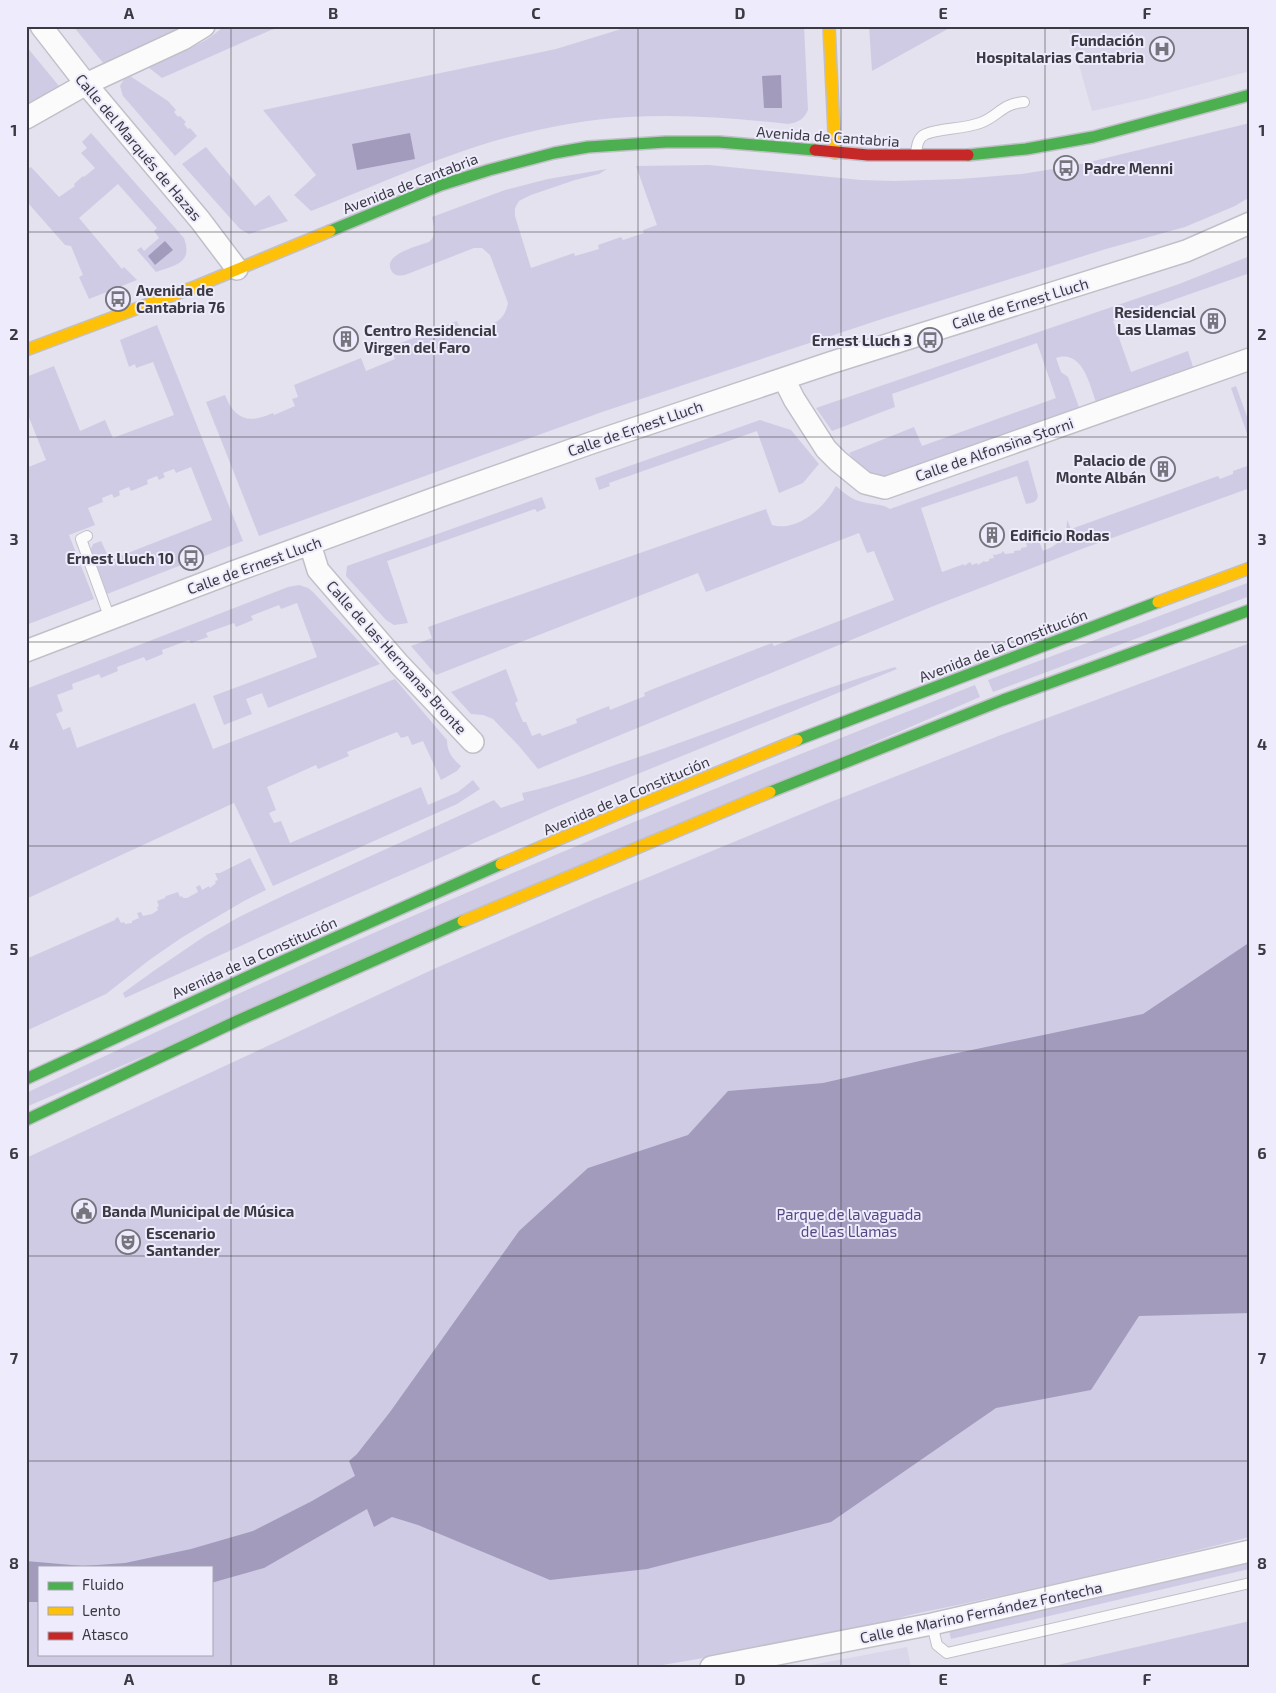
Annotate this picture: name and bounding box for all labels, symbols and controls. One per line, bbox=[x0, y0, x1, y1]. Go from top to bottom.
text: A bbox=[124, 3, 135, 22]
text: B bbox=[328, 3, 338, 22]
text: C bbox=[531, 3, 541, 22]
text: D bbox=[735, 3, 746, 22]
text: E bbox=[938, 3, 948, 22]
text: F bbox=[1143, 3, 1152, 22]
place label: Fundación Hospitalarias Cantabria bbox=[976, 31, 1144, 66]
hospital icon: Fundación Hospitalarias Cantabria bbox=[1149, 36, 1175, 62]
street label: Calle del Marqués de Hazas bbox=[72, 70, 206, 224]
text: 1 bbox=[11, 120, 17, 139]
text: 1 bbox=[1259, 120, 1265, 139]
street label: Avenida de Cantabria bbox=[756, 122, 900, 150]
street label: Avenida de Cantabria bbox=[340, 149, 480, 217]
bus stop icon: Padre Menni bbox=[1053, 155, 1079, 181]
place label: Padre Menni bbox=[1084, 159, 1173, 177]
street label: Calle de Ernest Lluch bbox=[950, 274, 1090, 332]
place label: Avenida de Cantabria 76 bbox=[136, 281, 225, 316]
bus stop icon: Avenida de Cantabria 76 bbox=[105, 286, 131, 312]
place label: Residencial Las Llamas bbox=[1114, 303, 1196, 338]
building icon: Residencial Las Llamas bbox=[1200, 308, 1226, 334]
place label: Centro Residencial Virgen del Faro bbox=[364, 321, 497, 356]
text: 2 bbox=[9, 324, 19, 343]
text: 2 bbox=[1257, 324, 1267, 343]
building icon: Centro Residencial Virgen del Faro bbox=[333, 326, 359, 352]
bus stop icon: Ernest Lluch 3 bbox=[917, 327, 943, 353]
place label: Ernest Lluch 3 bbox=[812, 331, 912, 349]
street label: Calle de Ernest Lluch bbox=[565, 396, 705, 460]
street label: Calle de Alfonsina Storni bbox=[913, 413, 1075, 485]
place label: Palacio de Monte Albán bbox=[1056, 451, 1146, 486]
building icon: Palacio de Monte Albán bbox=[1150, 456, 1176, 482]
building icon: Edificio Rodas bbox=[979, 522, 1005, 548]
place label: Edificio Rodas bbox=[1010, 526, 1110, 544]
text: 3 bbox=[9, 529, 19, 548]
text: 3 bbox=[1257, 529, 1267, 548]
street label: Calle de Ernest Lluch bbox=[184, 532, 324, 598]
bus stop icon: Ernest Lluch 10 bbox=[178, 545, 204, 571]
place label: Ernest Lluch 10 bbox=[66, 549, 174, 567]
street label: Calle de las Hermanas Bronte bbox=[323, 577, 471, 737]
street label: Avenida de la Constitución bbox=[916, 605, 1090, 685]
text: 4 bbox=[9, 734, 19, 753]
text: 4 bbox=[1257, 734, 1267, 753]
street label: Avenida de la Constitución bbox=[540, 752, 712, 838]
street label: Avenida de la Constitución bbox=[169, 912, 339, 1002]
text: 5 bbox=[10, 939, 19, 958]
text: 5 bbox=[1258, 939, 1267, 958]
text: 6 bbox=[9, 1143, 19, 1162]
text: 6 bbox=[1257, 1143, 1267, 1162]
public building icon: Banda Municipal de Música bbox=[71, 1198, 97, 1224]
place label: Banda Municipal de Música bbox=[102, 1202, 294, 1220]
park label: Parque de la vaguada de Las Llamas bbox=[776, 1205, 922, 1240]
place label: Escenario Santander bbox=[146, 1224, 220, 1259]
theatre icon: Escenario Santander bbox=[115, 1229, 141, 1255]
text: 7 bbox=[10, 1348, 19, 1367]
text: 7 bbox=[1258, 1348, 1267, 1367]
text: 8 bbox=[9, 1553, 19, 1572]
text: 8 bbox=[1257, 1553, 1267, 1572]
legend bbox=[38, 1566, 212, 1656]
text: Fluido bbox=[82, 1575, 124, 1593]
street label: Calle de Marino Fernández Fontecha bbox=[858, 1578, 1104, 1646]
text: Lento bbox=[82, 1601, 121, 1619]
text: Atasco bbox=[82, 1625, 128, 1643]
text: A bbox=[124, 1669, 135, 1688]
text: B bbox=[328, 1669, 338, 1688]
text: C bbox=[531, 1669, 541, 1688]
text: D bbox=[735, 1669, 746, 1688]
text: E bbox=[938, 1669, 948, 1688]
text: F bbox=[1143, 1669, 1152, 1688]

